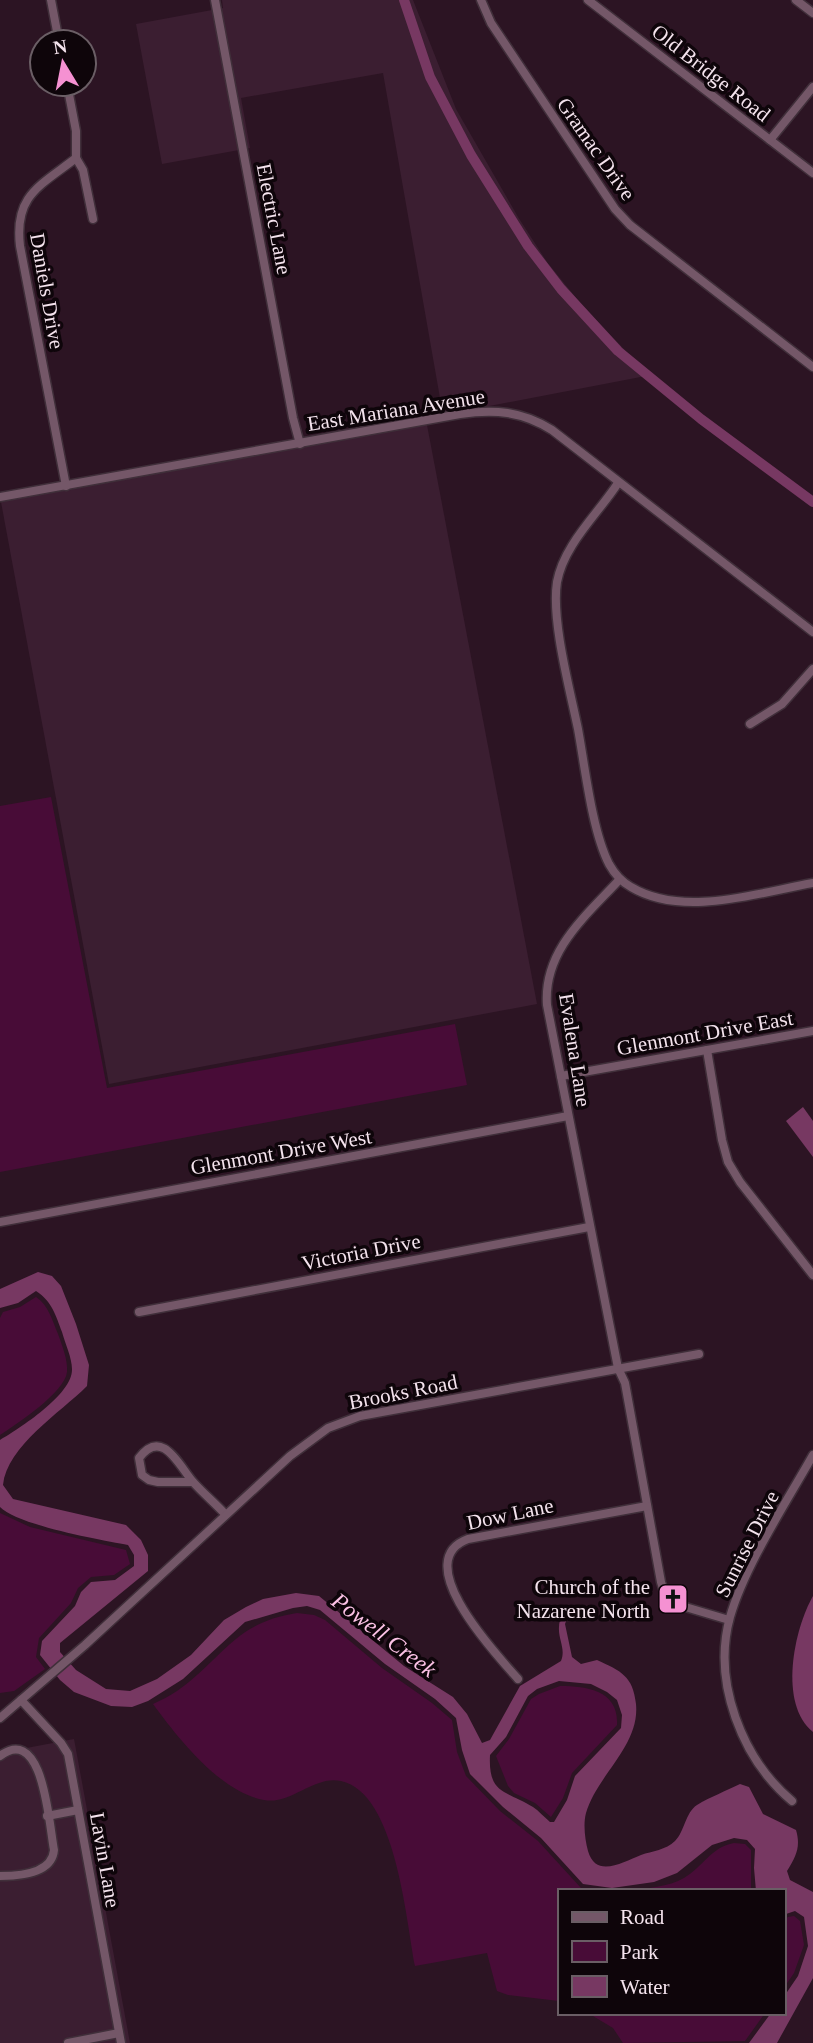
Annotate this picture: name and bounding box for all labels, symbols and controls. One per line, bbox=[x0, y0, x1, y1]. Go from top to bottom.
street label: Old Bridge Road bbox=[647, 19, 775, 127]
north arrow bbox=[28, 28, 98, 98]
text: N bbox=[52, 35, 69, 58]
street label: Gramac Drive bbox=[552, 93, 640, 205]
street label: Electric Lane bbox=[251, 161, 297, 277]
street label: Daniels Drive bbox=[25, 231, 69, 351]
street label: East Mariana Avenue bbox=[306, 384, 486, 436]
street label: Evalena Lane bbox=[554, 991, 596, 1109]
street label: Glenmont Drive East bbox=[615, 1006, 795, 1060]
street label: Glenmont Drive West bbox=[189, 1124, 374, 1180]
street label: Victoria Drive bbox=[300, 1229, 422, 1275]
street label: Brooks Road bbox=[347, 1370, 460, 1414]
street label: Sunrise Drive bbox=[710, 1487, 784, 1601]
street label: Dow Lane bbox=[464, 1493, 556, 1535]
place label: Church of the Nazarene North bbox=[516, 1575, 650, 1623]
church icon: Church of the Nazarene North bbox=[656, 1582, 690, 1616]
water label: Powell Creek bbox=[326, 1587, 442, 1683]
street label: Lavin Lane bbox=[85, 1811, 125, 1909]
legend bbox=[558, 1889, 785, 2015]
text: Road bbox=[620, 1905, 665, 1929]
text: Park bbox=[620, 1940, 659, 1964]
text: Water bbox=[620, 1975, 670, 1999]

